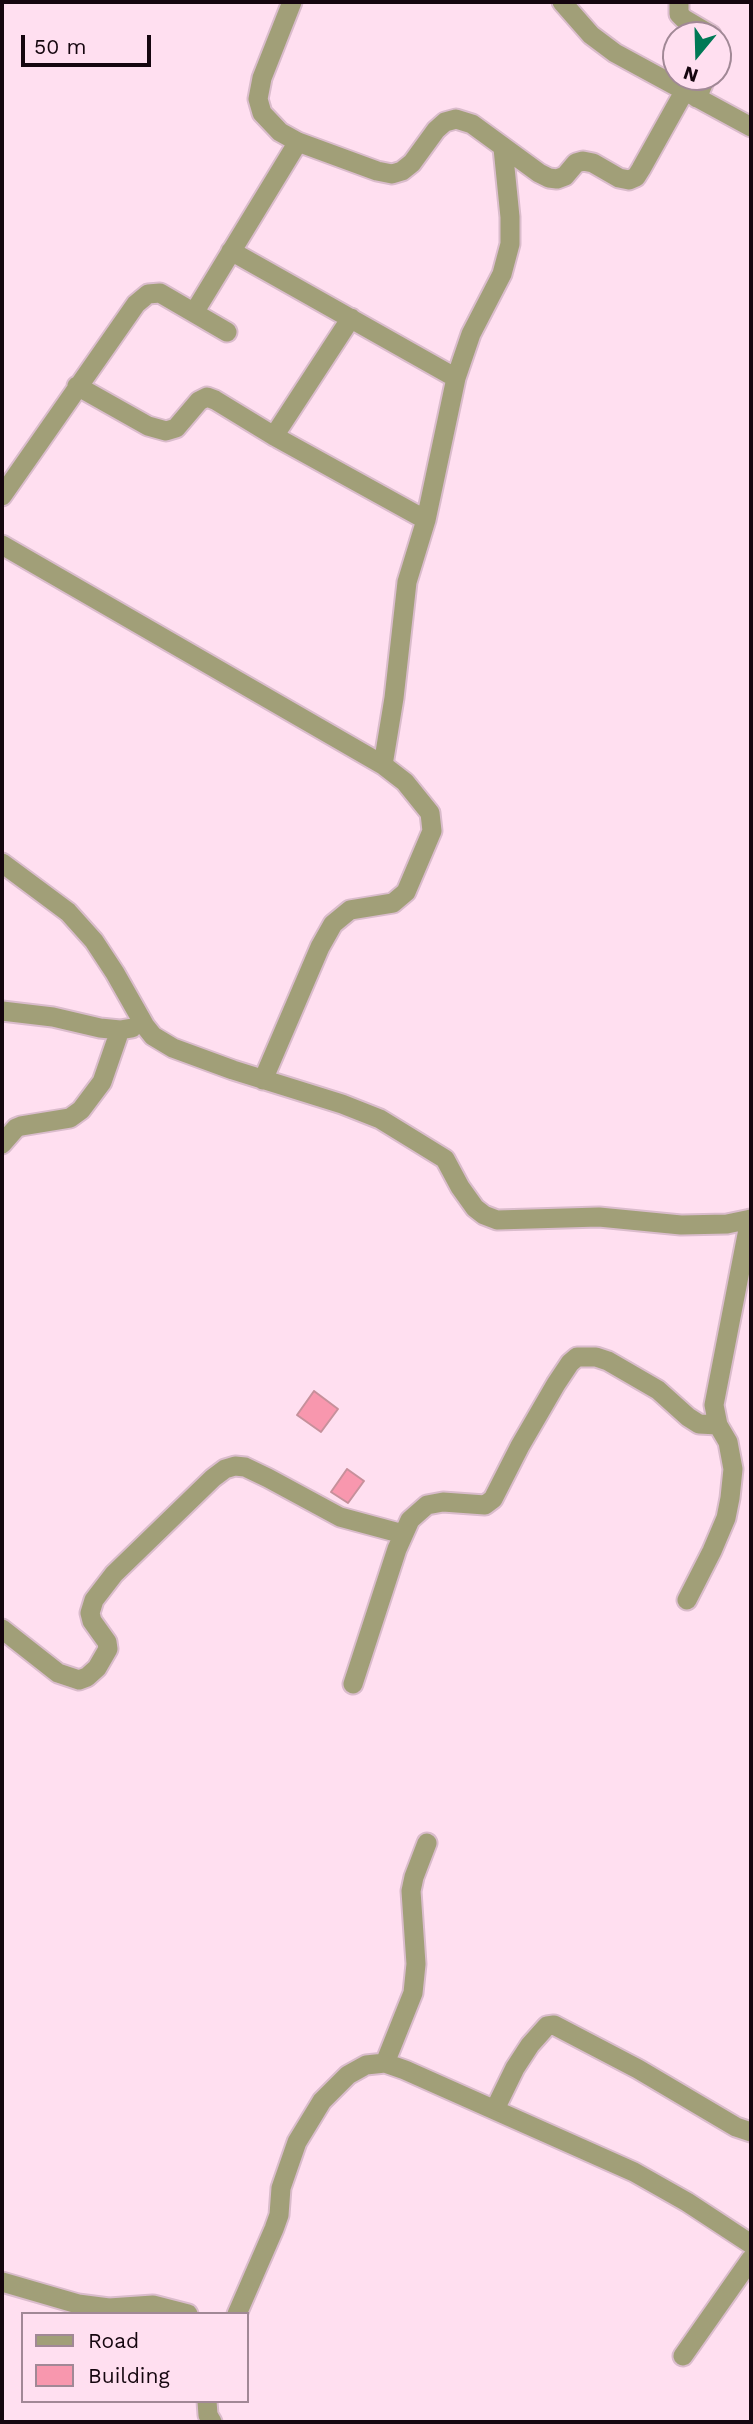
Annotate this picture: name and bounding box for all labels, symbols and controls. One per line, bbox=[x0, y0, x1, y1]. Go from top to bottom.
scale bar bbox=[24, 21, 154, 65]
north arrow bbox=[662, 21, 732, 91]
text: 50 m bbox=[34, 34, 86, 59]
text: N bbox=[680, 61, 701, 88]
legend bbox=[21, 2312, 248, 2403]
text: Road bbox=[88, 2328, 139, 2353]
text: Building bbox=[88, 2363, 170, 2388]

